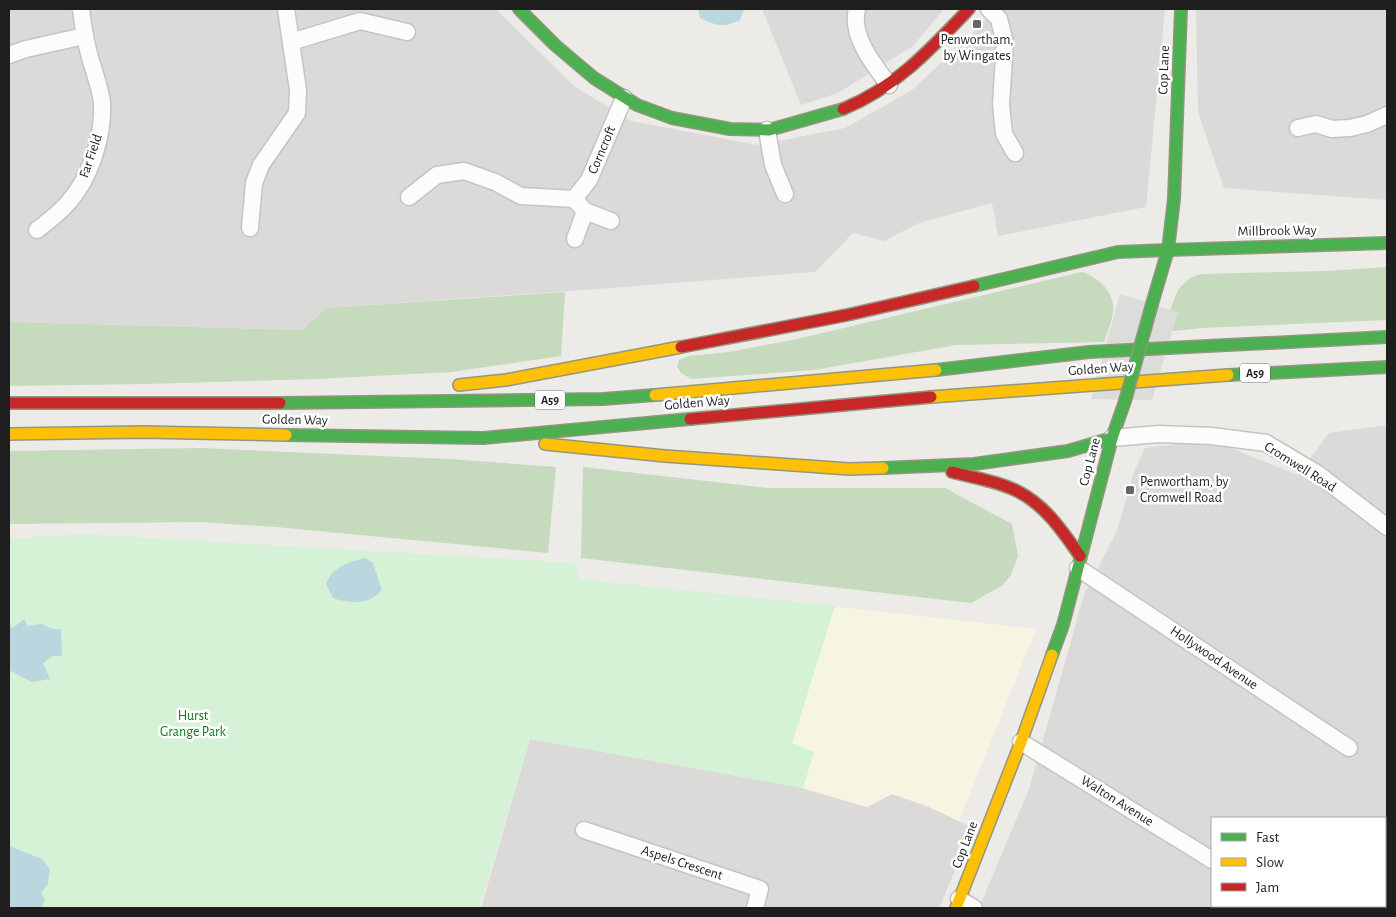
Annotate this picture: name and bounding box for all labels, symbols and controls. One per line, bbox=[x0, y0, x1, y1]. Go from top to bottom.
marker: Penwortham, by Wingates bbox=[971, 18, 983, 30]
place label: Penwortham, by Wingates bbox=[940, 33, 1014, 63]
street label: Cop Lane bbox=[1156, 45, 1172, 95]
street label: Corncroft bbox=[586, 123, 619, 176]
street label: Far Field bbox=[77, 132, 105, 180]
street label: Millbrook Way bbox=[1237, 223, 1317, 239]
street label: Golden Way bbox=[1068, 360, 1134, 378]
road number: A59 bbox=[1240, 363, 1270, 382]
road number: A59 bbox=[535, 390, 565, 410]
street label: Golden Way bbox=[664, 393, 730, 413]
street label: Golden Way bbox=[262, 412, 328, 428]
street label: Cop Lane bbox=[1077, 436, 1103, 488]
street label: Cromwell Road bbox=[1262, 439, 1338, 495]
place label: Penwortham, by Cromwell Road bbox=[1140, 475, 1228, 505]
marker: Penwortham, by Cromwell Road bbox=[1124, 484, 1136, 496]
street label: Hollywood Avenue bbox=[1168, 624, 1260, 692]
park label: Hurst Grange Park bbox=[160, 709, 227, 739]
street label: Walton Avenue bbox=[1078, 773, 1156, 829]
legend bbox=[1211, 817, 1386, 907]
street label: Cop Lane bbox=[950, 820, 980, 870]
text: Fast bbox=[1256, 830, 1280, 845]
street label: Aspels Crescent bbox=[640, 843, 725, 883]
text: Slow bbox=[1256, 855, 1284, 870]
text: Jam bbox=[1256, 880, 1279, 895]

